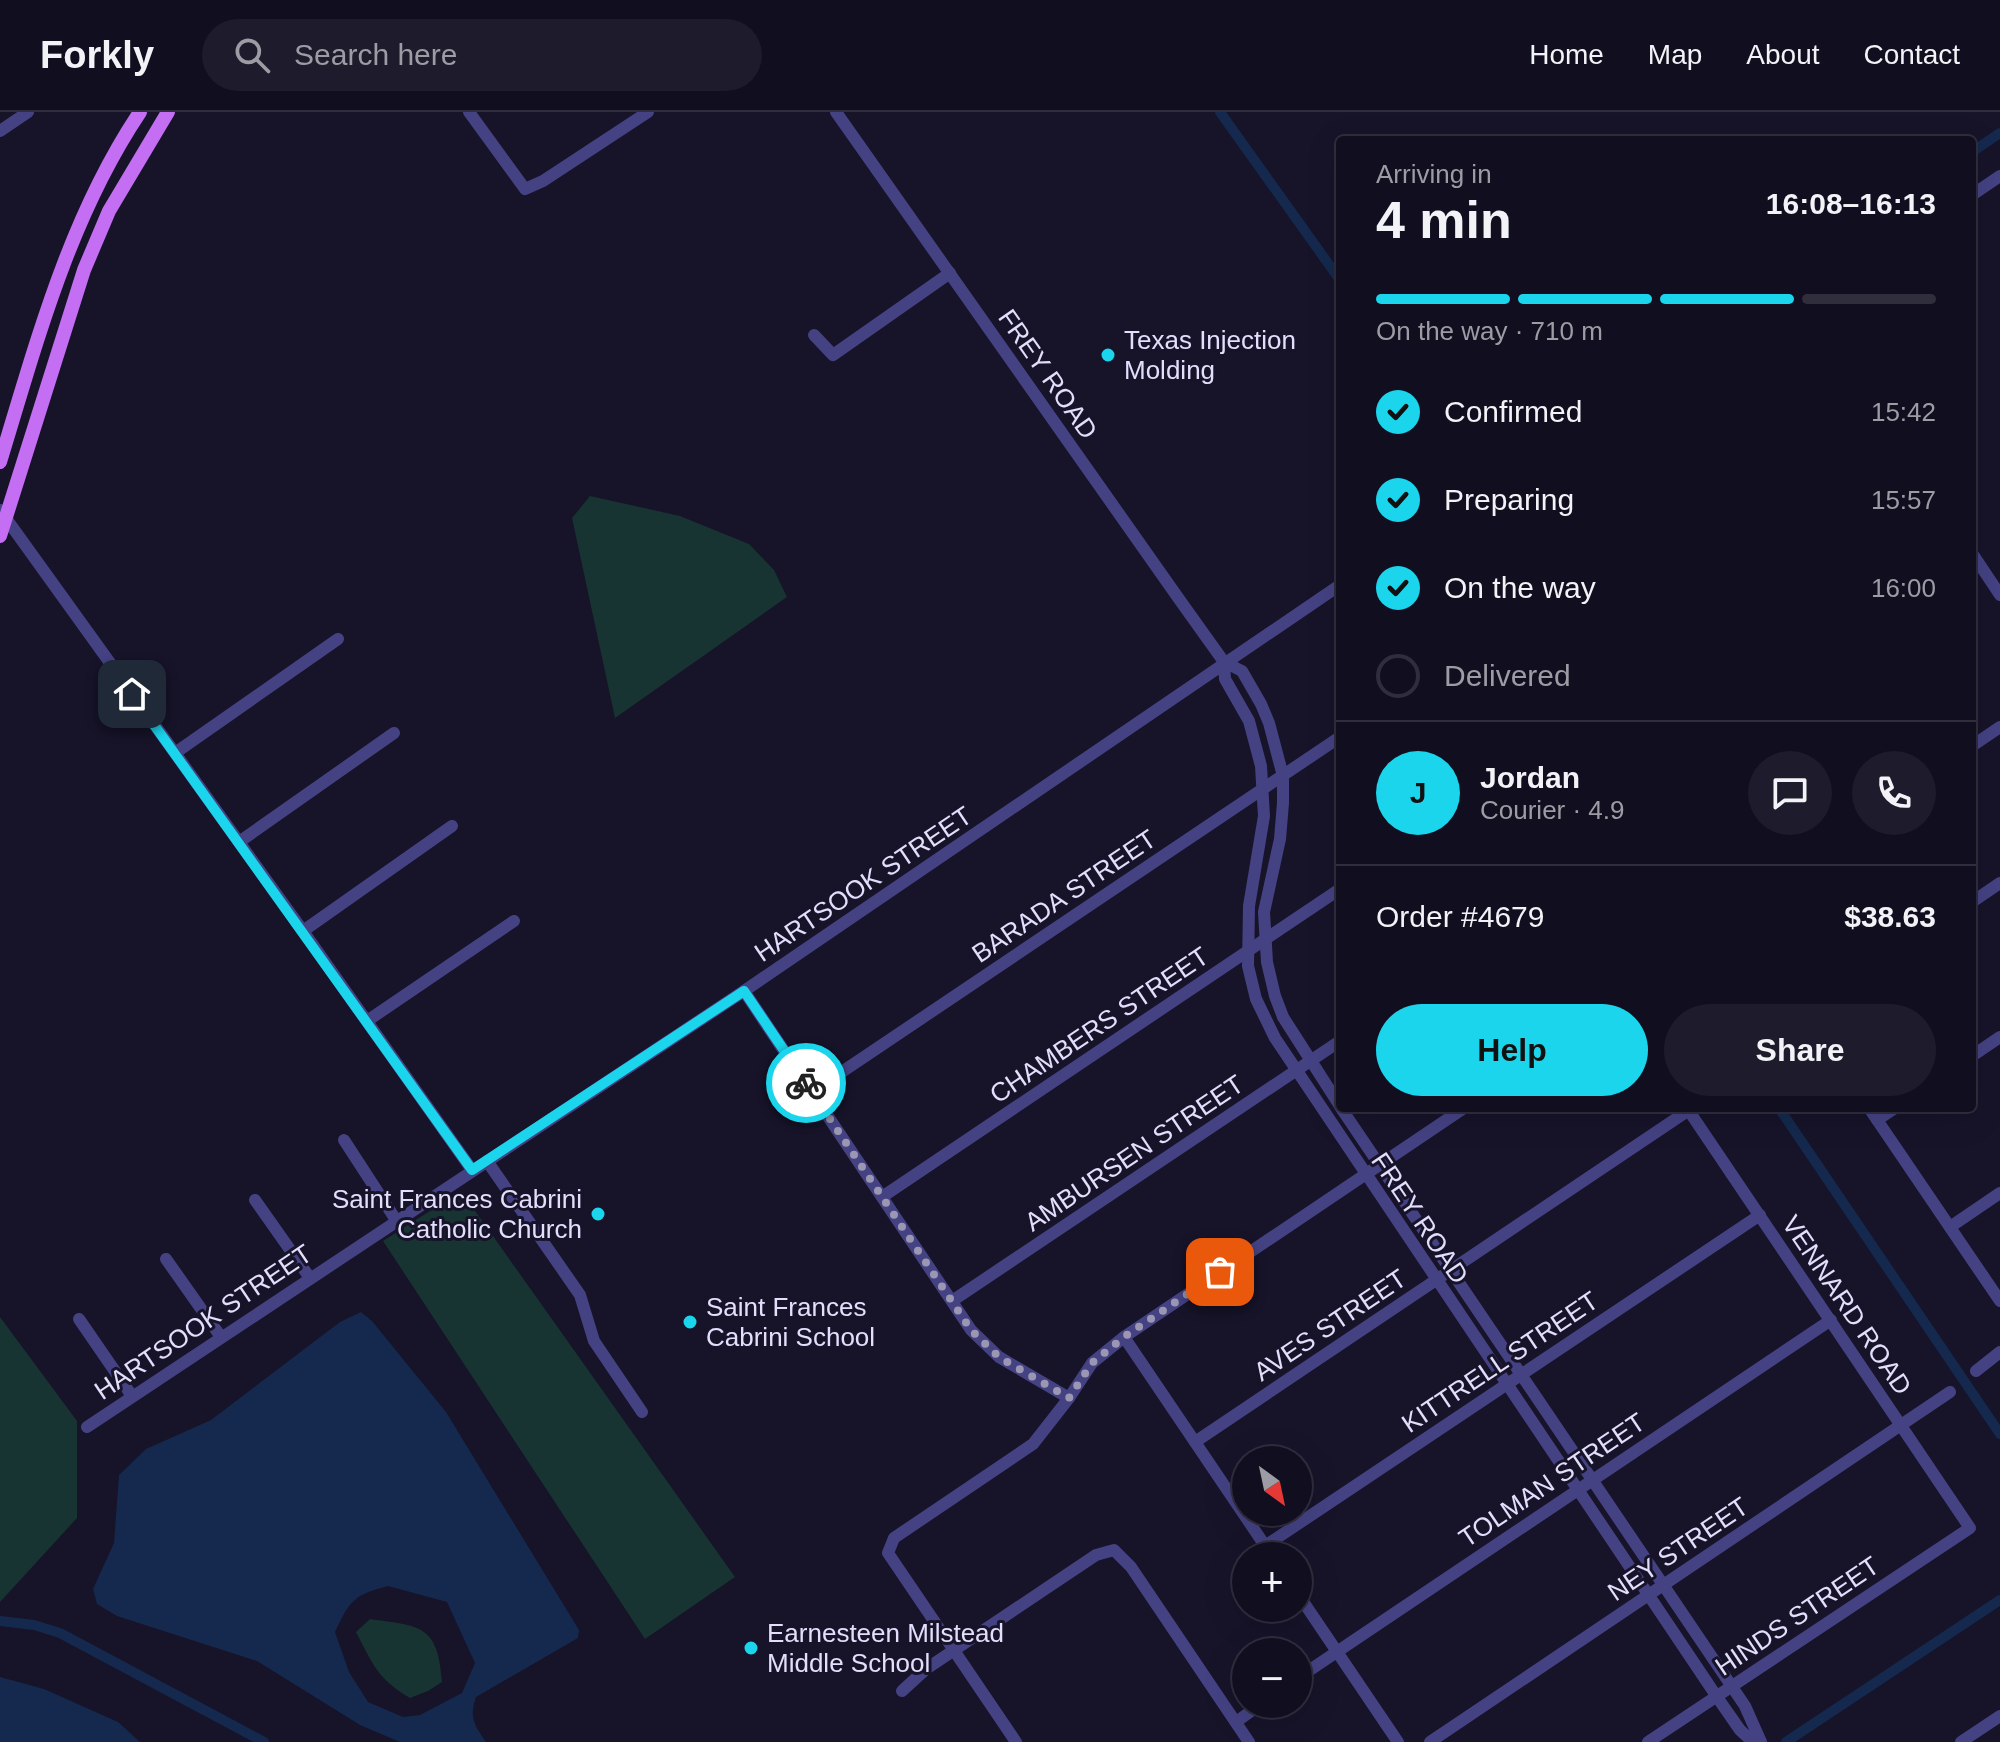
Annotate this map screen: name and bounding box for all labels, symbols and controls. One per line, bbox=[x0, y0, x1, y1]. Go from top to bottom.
search box bbox=[202, 19, 762, 91]
icon: search bbox=[230, 33, 274, 77]
text: Forkly bbox=[40, 34, 154, 76]
text: Search here bbox=[294, 38, 457, 71]
text: Home bbox=[1529, 39, 1604, 70]
text: Map bbox=[1648, 39, 1702, 70]
text: About bbox=[1746, 39, 1820, 70]
text: Contact bbox=[1864, 39, 1960, 70]
text: Arriving in bbox=[1376, 159, 1492, 189]
text: 16:08–16:13 bbox=[1766, 187, 1936, 220]
text: 4 min bbox=[1376, 191, 1512, 249]
street label: FREY ROAD bbox=[992, 303, 1104, 445]
text: On the way · 710 m bbox=[1376, 316, 1603, 346]
place label: Texas Injection Molding bbox=[1124, 325, 1296, 385]
marker: Texas Injection Molding bbox=[1099, 346, 1117, 364]
icon: check bbox=[1376, 390, 1420, 434]
text: Confirmed bbox=[1444, 395, 1582, 428]
text: 15:42 bbox=[1871, 397, 1936, 427]
icon: check bbox=[1376, 478, 1420, 522]
text: Preparing bbox=[1444, 483, 1574, 516]
text: 15:57 bbox=[1871, 485, 1936, 515]
icon: check bbox=[1376, 566, 1420, 610]
text: On the way bbox=[1444, 571, 1596, 604]
text: 16:00 bbox=[1871, 573, 1936, 603]
text: Delivered bbox=[1444, 659, 1571, 692]
pin bbox=[98, 660, 166, 728]
icon: home bbox=[110, 672, 154, 716]
button: chat bbox=[1748, 751, 1832, 835]
button: phone bbox=[1852, 751, 1936, 835]
text: Jordan bbox=[1480, 761, 1580, 794]
text: J bbox=[1410, 776, 1426, 809]
text: Courier · 4.9 bbox=[1480, 795, 1625, 825]
street label: HARTSOOK STREET bbox=[749, 800, 977, 968]
street label: BARADA STREET bbox=[966, 823, 1162, 969]
text: Order #4679 bbox=[1376, 900, 1544, 933]
text: $38.63 bbox=[1844, 900, 1936, 933]
street label: CHAMBERS STREET bbox=[984, 941, 1214, 1109]
button: Help bbox=[1376, 1004, 1648, 1096]
button: Share bbox=[1664, 1004, 1936, 1096]
courier bbox=[766, 1043, 846, 1123]
icon: bike bbox=[784, 1061, 828, 1105]
street label: AMBURSEN STREET bbox=[1019, 1069, 1249, 1237]
street label: FREY ROAD bbox=[1365, 1147, 1475, 1289]
place label: Saint Frances Cabrini Catholic Church bbox=[332, 1184, 582, 1244]
marker: Saint Frances Cabrini Catholic Church bbox=[589, 1205, 607, 1223]
street label: VENNARD ROAD bbox=[1776, 1210, 1918, 1400]
street label: HARTSOOK STREET bbox=[89, 1238, 317, 1406]
pin bbox=[1186, 1238, 1254, 1306]
icon: bag bbox=[1198, 1250, 1242, 1294]
street label: AVES STREET bbox=[1248, 1263, 1412, 1387]
street label: KITTRELL STREET bbox=[1396, 1285, 1604, 1439]
place label: Saint Frances Cabrini School bbox=[706, 1292, 875, 1352]
marker: Saint Frances Cabrini School bbox=[681, 1313, 699, 1331]
street label: TOLMAN STREET bbox=[1453, 1407, 1651, 1553]
north arrow bbox=[1232, 1446, 1312, 1526]
map controls bbox=[1232, 1446, 1312, 1718]
street label: NEY STREET bbox=[1602, 1491, 1754, 1607]
button: + bbox=[1232, 1542, 1312, 1622]
street label: HINDS STREET bbox=[1710, 1550, 1885, 1682]
place label: Earnesteen Milstead Middle School bbox=[767, 1618, 1004, 1678]
button: − bbox=[1232, 1638, 1312, 1718]
marker: Earnesteen Milstead Middle School bbox=[742, 1639, 760, 1657]

